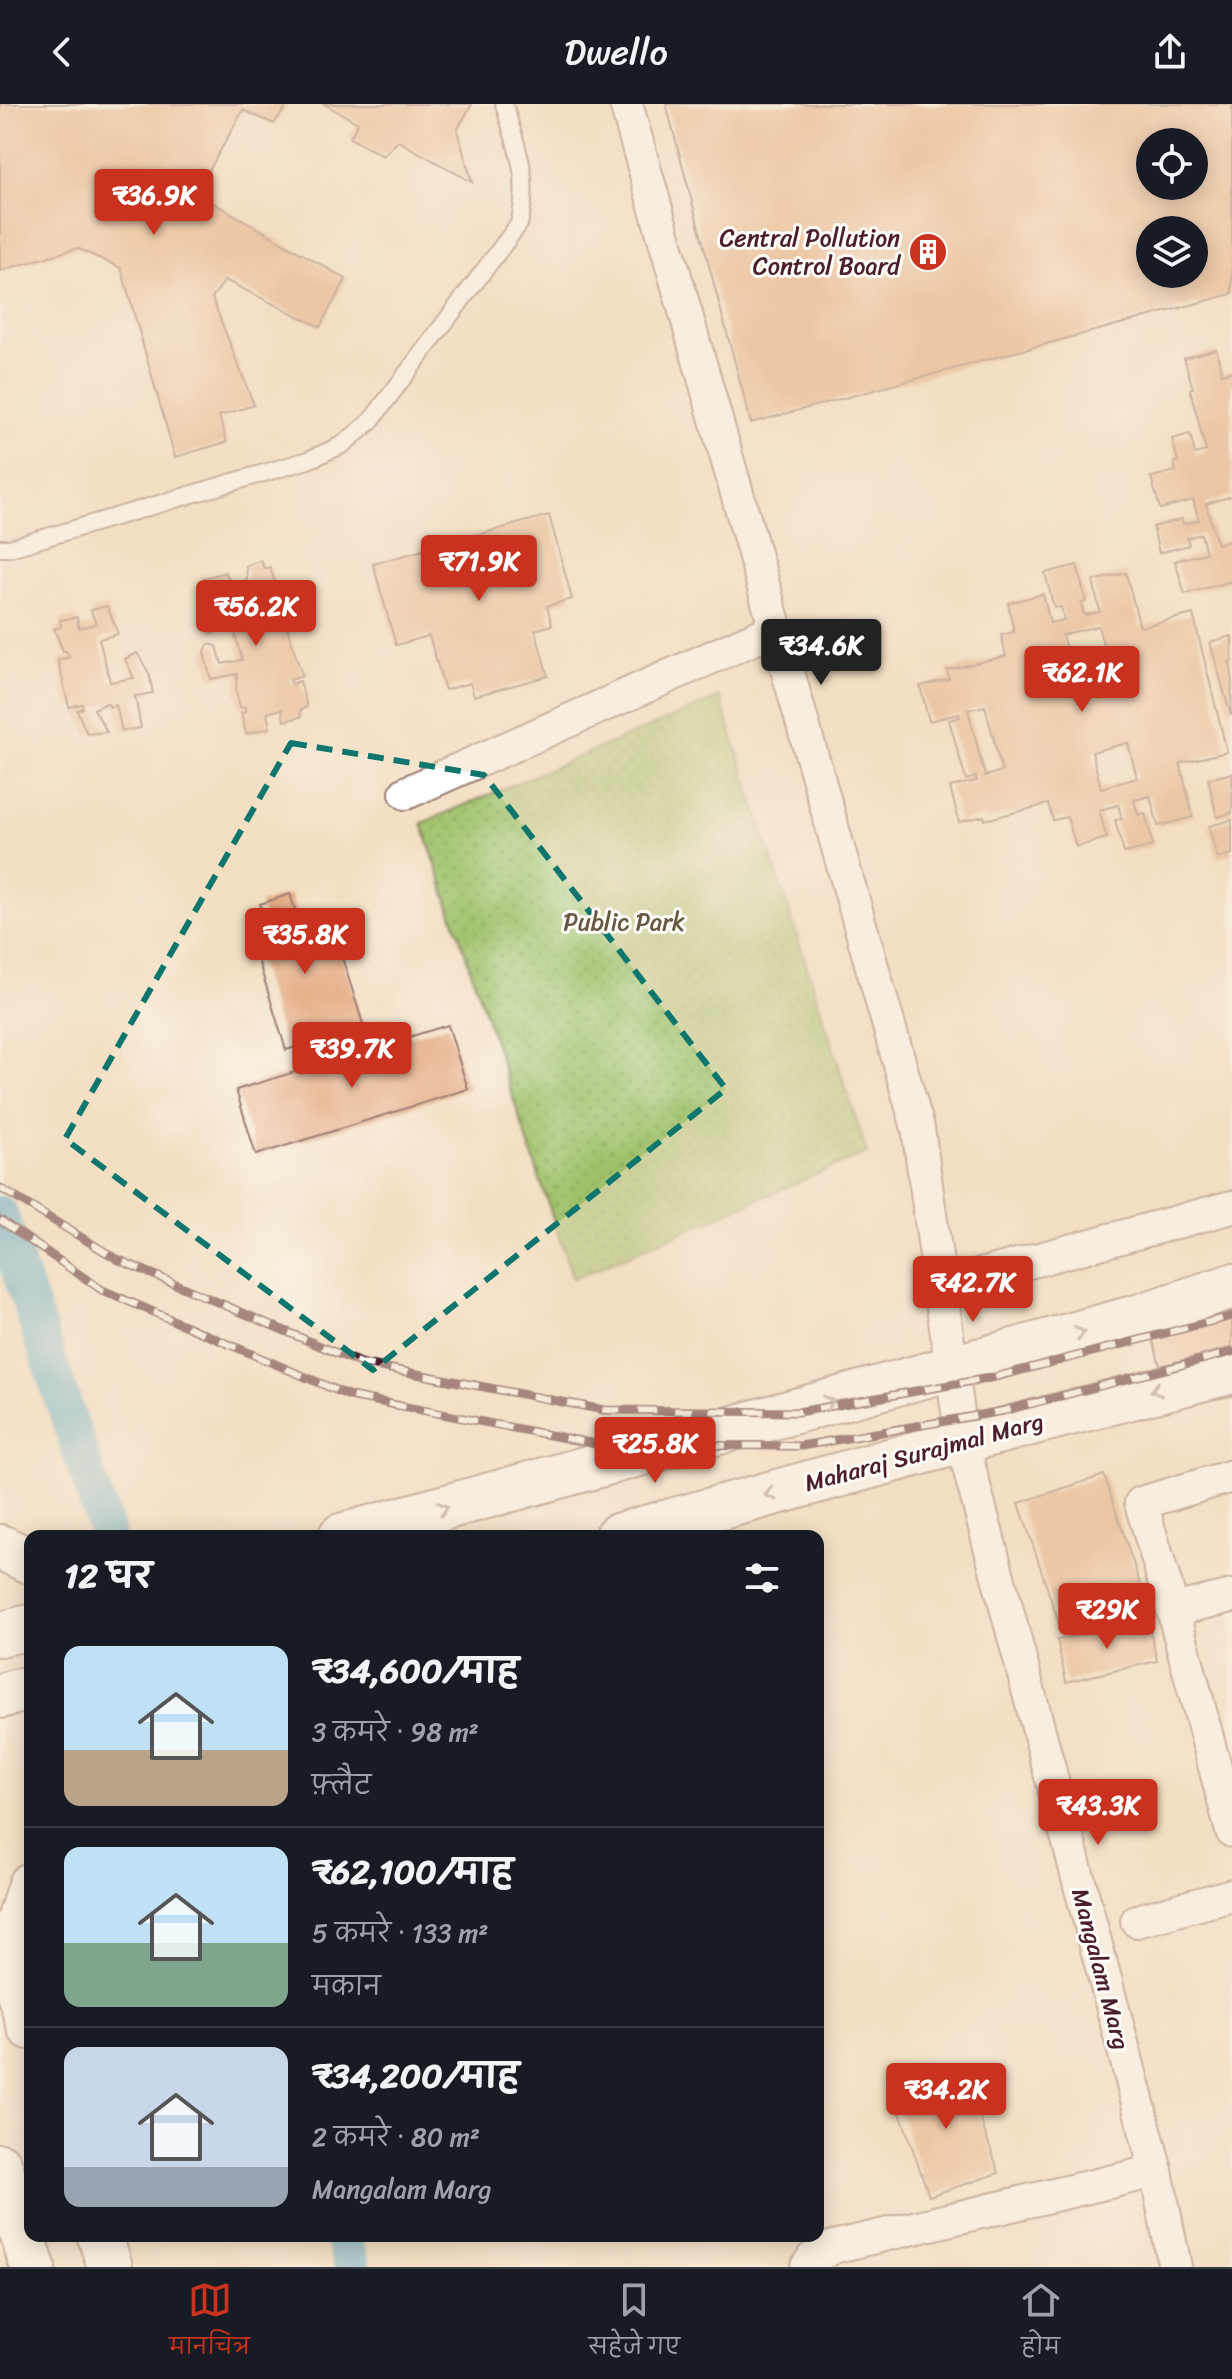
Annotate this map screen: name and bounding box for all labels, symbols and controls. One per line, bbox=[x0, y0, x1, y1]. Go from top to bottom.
text: Dwello bbox=[564, 20, 668, 84]
icon: back bbox=[40, 30, 84, 74]
icon: share bbox=[1148, 30, 1192, 74]
map controls bbox=[1136, 128, 1208, 288]
button: locate bbox=[1136, 128, 1208, 200]
pin: ₹36.9K bbox=[89, 169, 219, 237]
text: ₹36.9K bbox=[112, 172, 196, 218]
button: layers bbox=[1136, 216, 1208, 288]
place label: Central Pollution Control Board bbox=[719, 217, 901, 287]
building icon: Central Pollution Control Board bbox=[907, 231, 949, 273]
pin: ₹71.9K bbox=[414, 535, 544, 603]
text: ₹71.9K bbox=[439, 538, 519, 584]
pin: ₹56.2K bbox=[191, 580, 321, 648]
text: ₹56.2K bbox=[214, 583, 298, 629]
pin: ₹34.6K bbox=[756, 619, 886, 687]
text: ₹34.6K bbox=[779, 622, 863, 668]
pin: ₹62.1K bbox=[1017, 646, 1147, 714]
text: ₹62.1K bbox=[1042, 649, 1122, 695]
park label: Public Park bbox=[563, 901, 685, 943]
pin: ₹35.8K bbox=[240, 908, 370, 976]
text: ₹35.8K bbox=[263, 911, 347, 957]
pin: ₹39.7K bbox=[287, 1022, 417, 1090]
text: ₹39.7K bbox=[310, 1025, 394, 1071]
pin: ₹42.7K bbox=[908, 1256, 1038, 1324]
text: ₹42.7K bbox=[931, 1259, 1015, 1305]
one-way arrow bbox=[1073, 1326, 1087, 1343]
one-way arrow bbox=[1150, 1381, 1164, 1398]
one-way arrow bbox=[821, 1395, 835, 1412]
street label: Maharaj Surajmal Marg bbox=[800, 1400, 1048, 1504]
pin: ₹25.8K bbox=[590, 1417, 720, 1485]
text: ₹25.8K bbox=[613, 1420, 697, 1466]
one-way arrow bbox=[764, 1484, 778, 1501]
one-way arrow bbox=[435, 1501, 449, 1517]
text: 12 घर bbox=[64, 1546, 152, 1606]
icon: filters bbox=[740, 1556, 784, 1600]
pin: ₹29K bbox=[1060, 1583, 1154, 1651]
text: ₹29K bbox=[1076, 1586, 1138, 1632]
text: ₹34,600/माह bbox=[312, 1641, 519, 1701]
icon: home bbox=[128, 1678, 224, 1774]
text: 3 कमरे · 98 m² bbox=[312, 1709, 479, 1755]
text: फ़्लैट bbox=[312, 1762, 371, 1808]
pin: ₹43.3K bbox=[1033, 1779, 1163, 1847]
text: ₹43.3K bbox=[1056, 1782, 1140, 1828]
text: ₹62,100/माह bbox=[312, 1842, 513, 1902]
icon: home bbox=[128, 1879, 224, 1975]
street label: Mangalam Marg bbox=[1059, 1883, 1143, 2055]
text: 5 कमरे · 133 m² bbox=[312, 1910, 489, 1956]
text: मकान bbox=[312, 1963, 381, 2009]
text: ₹34,200/माह bbox=[312, 2046, 519, 2106]
pin: ₹34.2K bbox=[881, 2063, 1011, 2131]
text: ₹34.2K bbox=[904, 2066, 988, 2112]
icon: home bbox=[128, 2079, 224, 2175]
text: 2 कमरे · 80 m² bbox=[312, 2114, 480, 2160]
text: Mangalam Marg bbox=[312, 2166, 492, 2212]
tab: मानचित्र bbox=[169, 2278, 250, 2371]
tab: सहेजे गए bbox=[589, 2278, 680, 2371]
tab: होम bbox=[1019, 2278, 1063, 2371]

